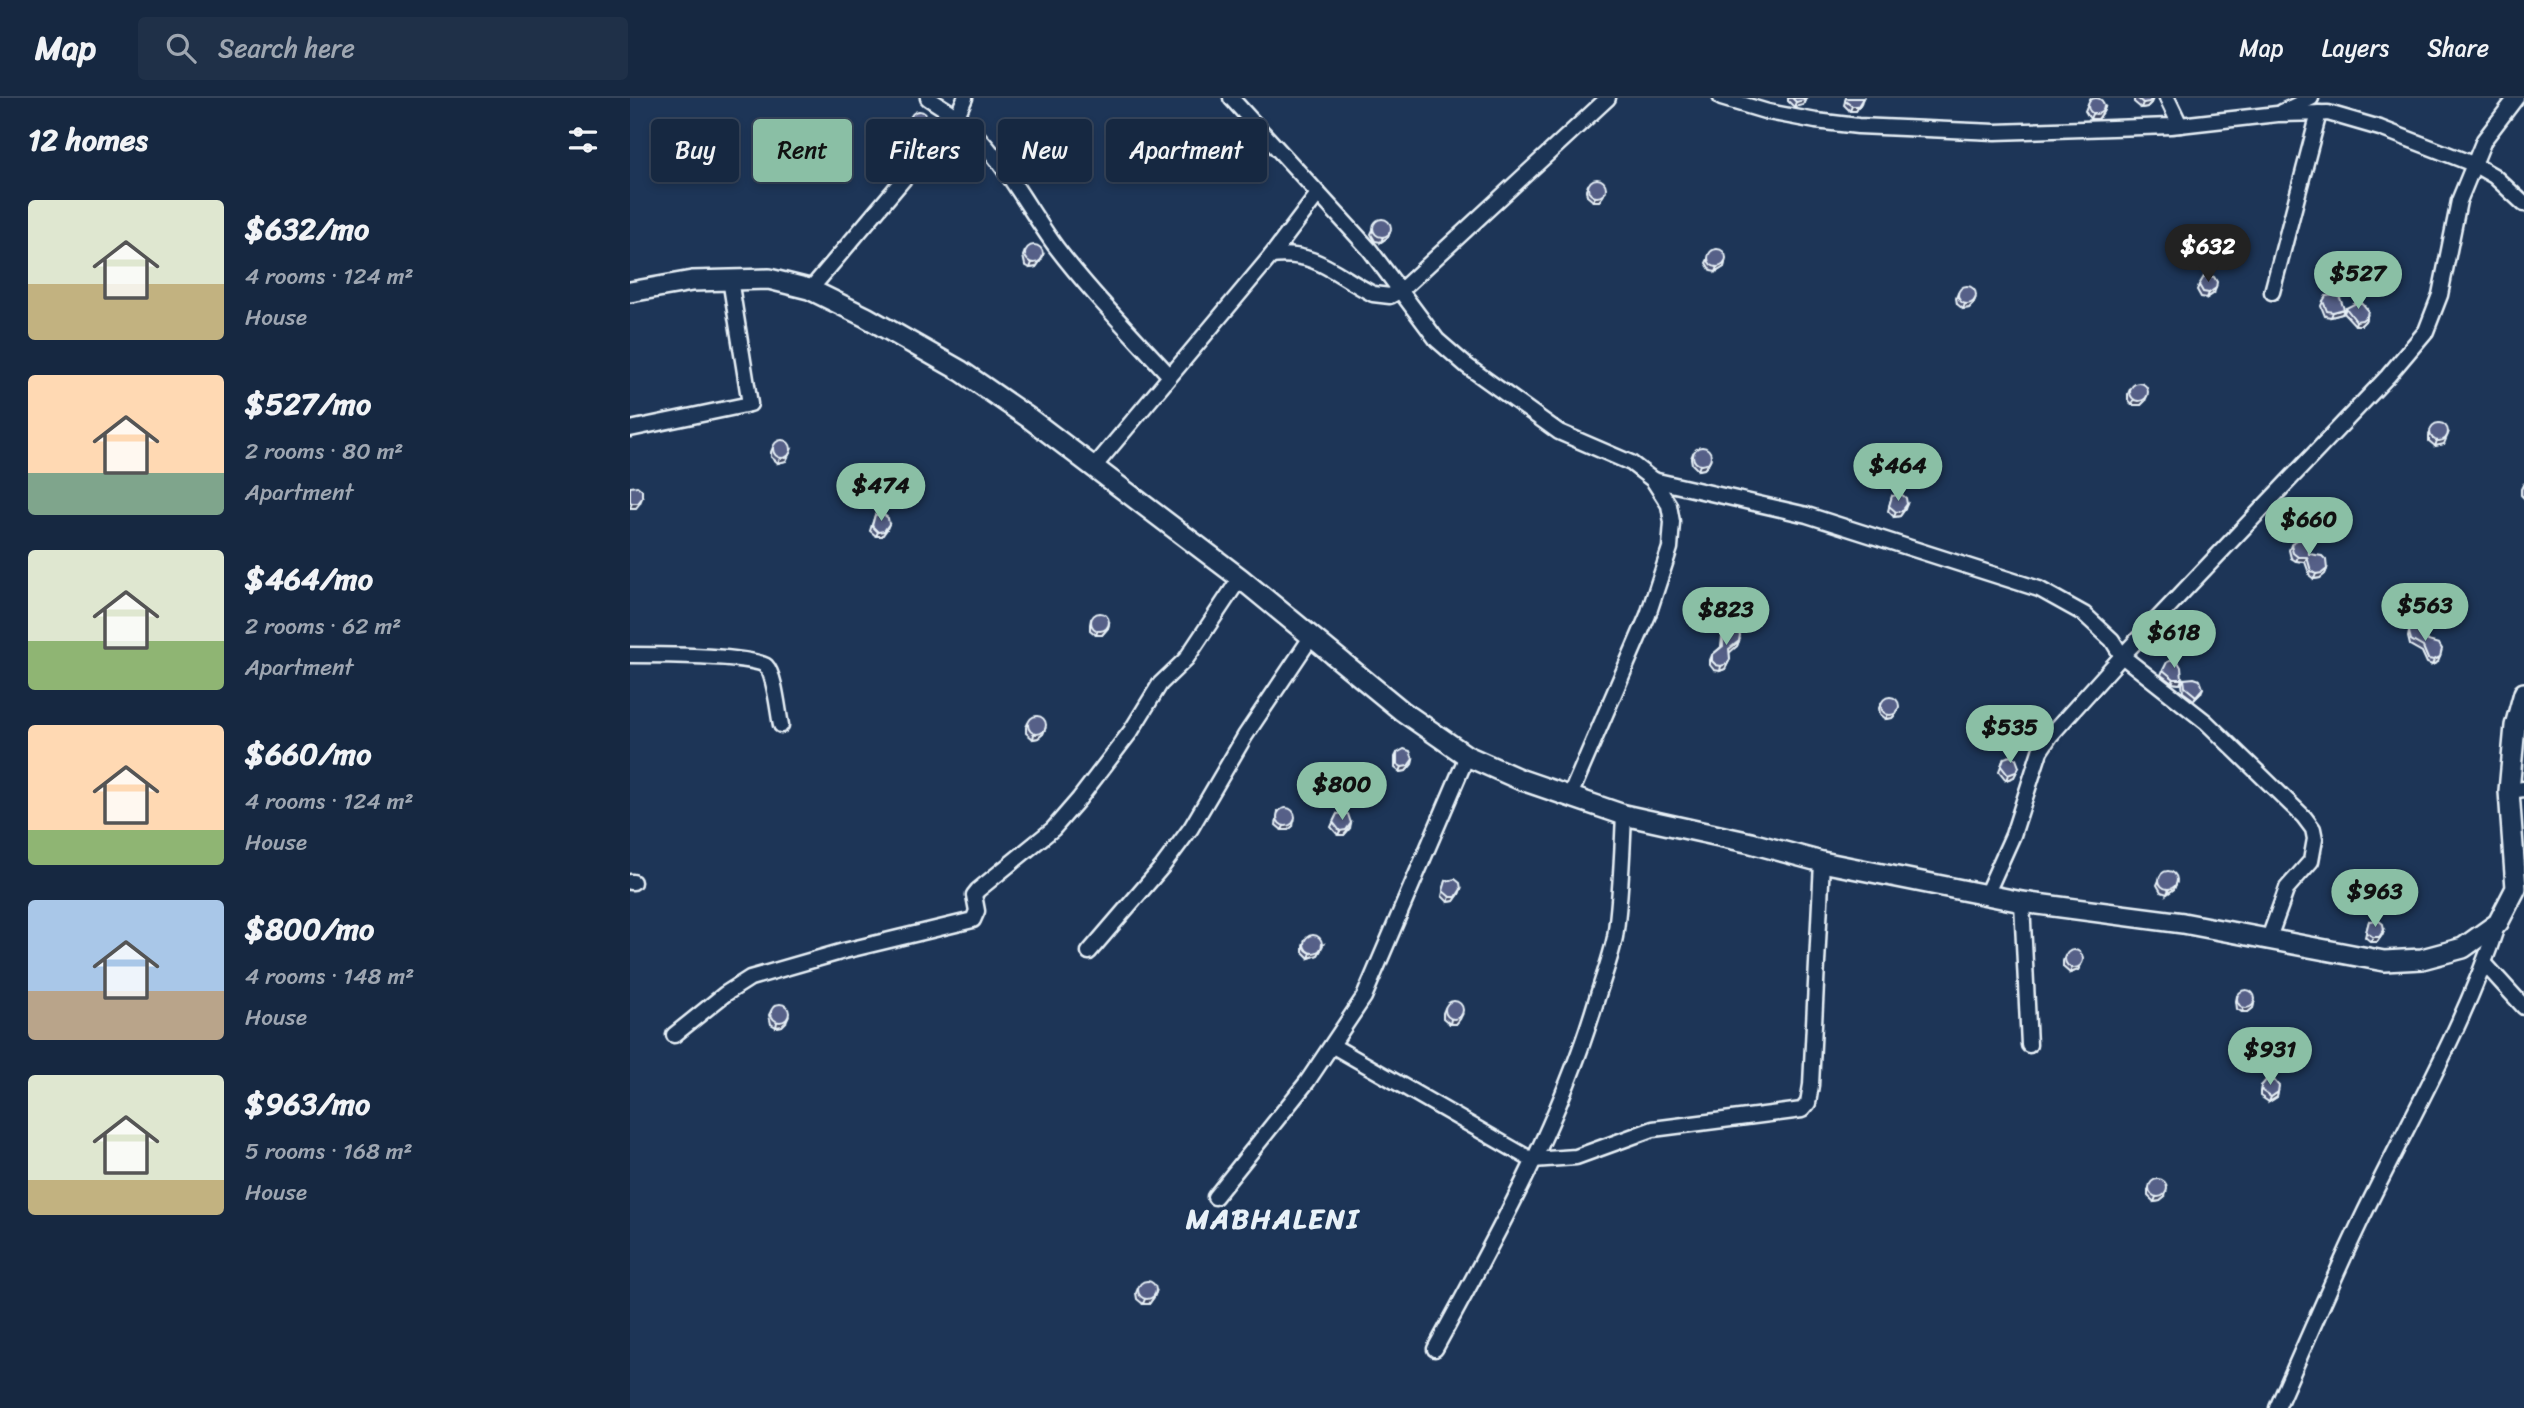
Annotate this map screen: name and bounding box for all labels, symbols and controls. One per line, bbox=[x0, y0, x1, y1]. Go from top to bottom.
search box bbox=[138, 17, 628, 80]
text: Map bbox=[35, 19, 96, 77]
text: Search here bbox=[218, 25, 355, 71]
text: Map bbox=[2239, 27, 2284, 69]
text: Layers bbox=[2322, 27, 2389, 69]
text: Share bbox=[2427, 27, 2489, 69]
icon: search bbox=[162, 29, 200, 67]
text: 12 homes bbox=[28, 113, 148, 167]
chip: Buy bbox=[651, 119, 739, 182]
chip: Rent bbox=[753, 119, 852, 182]
chip: Filters bbox=[866, 119, 984, 182]
chip: New bbox=[998, 119, 1092, 182]
chip: Apartment bbox=[1106, 119, 1267, 182]
icon: filters bbox=[564, 121, 602, 159]
text: $632/mo bbox=[245, 202, 369, 256]
pin: $632 bbox=[2167, 225, 2249, 284]
text: $632 bbox=[2181, 226, 2235, 267]
icon: home bbox=[84, 228, 168, 312]
pin: $527 bbox=[2317, 252, 2399, 311]
text: $527 bbox=[2330, 253, 2386, 294]
text: 4 rooms · 124 m² bbox=[245, 256, 414, 297]
text: House bbox=[245, 297, 307, 338]
text: $527/mo bbox=[245, 377, 371, 431]
icon: home bbox=[84, 403, 168, 487]
text: 2 rooms · 80 m² bbox=[245, 431, 403, 472]
pin: $464 bbox=[1857, 444, 1939, 503]
text: $464 bbox=[1869, 445, 1927, 486]
pin: $474 bbox=[840, 464, 922, 523]
text: $474 bbox=[852, 465, 910, 506]
text: Apartment bbox=[245, 472, 354, 513]
pin: $660 bbox=[2268, 498, 2350, 557]
text: $660 bbox=[2281, 499, 2337, 540]
text: $464/mo bbox=[245, 552, 373, 606]
icon: home bbox=[84, 578, 168, 662]
pin: $563 bbox=[2384, 584, 2466, 643]
text: $563 bbox=[2397, 585, 2453, 626]
pin: $823 bbox=[1685, 588, 1767, 647]
text: $823 bbox=[1698, 589, 1754, 630]
text: 2 rooms · 62 m² bbox=[245, 606, 401, 647]
pin: $618 bbox=[2133, 610, 2215, 670]
text: $618 bbox=[2148, 612, 2200, 653]
text: Apartment bbox=[245, 647, 354, 688]
pin: $535 bbox=[1969, 706, 2051, 765]
text: $535 bbox=[1982, 707, 2038, 748]
text: $660/mo bbox=[245, 727, 371, 781]
icon: home bbox=[84, 753, 168, 837]
pin: $800 bbox=[1301, 762, 1383, 822]
text: $800 bbox=[1313, 764, 1371, 805]
text: 4 rooms · 124 m² bbox=[245, 781, 414, 822]
text: House bbox=[245, 822, 307, 863]
pin: $963 bbox=[2334, 870, 2416, 929]
text: $963 bbox=[2347, 871, 2403, 912]
text: $800/mo bbox=[245, 902, 374, 956]
icon: home bbox=[84, 928, 168, 1012]
text: 4 rooms · 148 m² bbox=[245, 956, 414, 997]
text: House bbox=[245, 997, 307, 1038]
pin: $931 bbox=[2229, 1028, 2311, 1087]
text: $931 bbox=[2244, 1029, 2296, 1070]
text: $963/mo bbox=[245, 1077, 370, 1131]
icon: home bbox=[84, 1103, 168, 1187]
text: 5 rooms · 168 m² bbox=[245, 1131, 413, 1172]
text: House bbox=[245, 1172, 307, 1213]
district label: MABHALENI bbox=[1185, 1194, 1360, 1243]

